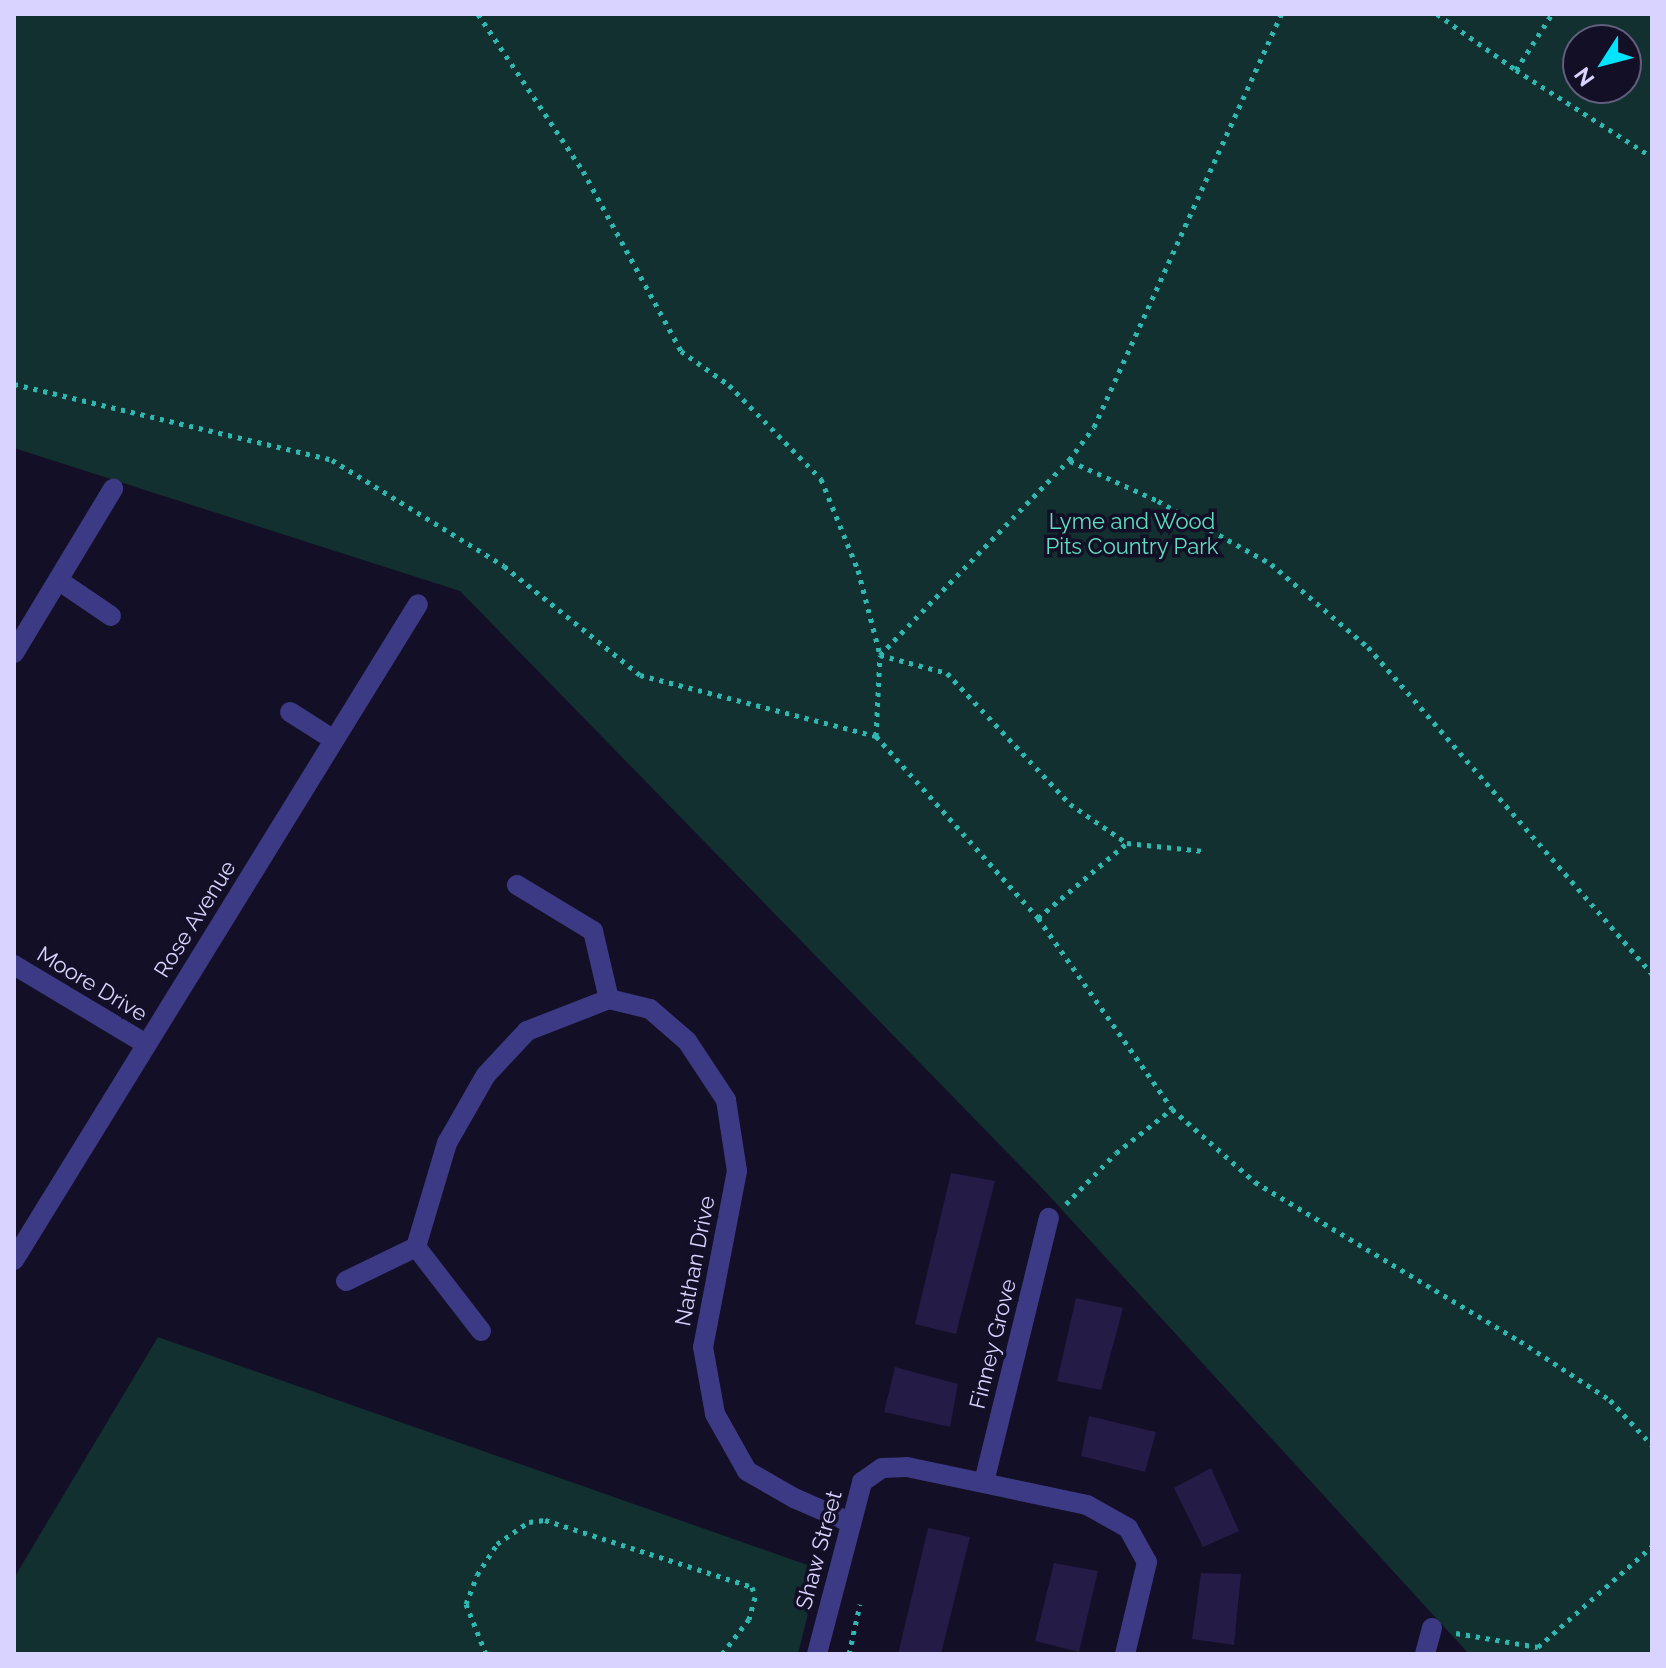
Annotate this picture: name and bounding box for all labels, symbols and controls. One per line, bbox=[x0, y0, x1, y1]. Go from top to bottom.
north arrow bbox=[1562, 24, 1642, 104]
text: N bbox=[1569, 63, 1600, 91]
park label: Lyme and Wood Pits Country Park bbox=[1045, 508, 1219, 560]
street label: Rose Avenue bbox=[148, 855, 242, 983]
street label: Moore Drive bbox=[32, 941, 152, 1027]
street label: Nathan Drive bbox=[669, 1194, 721, 1328]
street label: Finney Grove bbox=[964, 1276, 1022, 1412]
street label: Shaw Street bbox=[790, 1488, 848, 1612]

